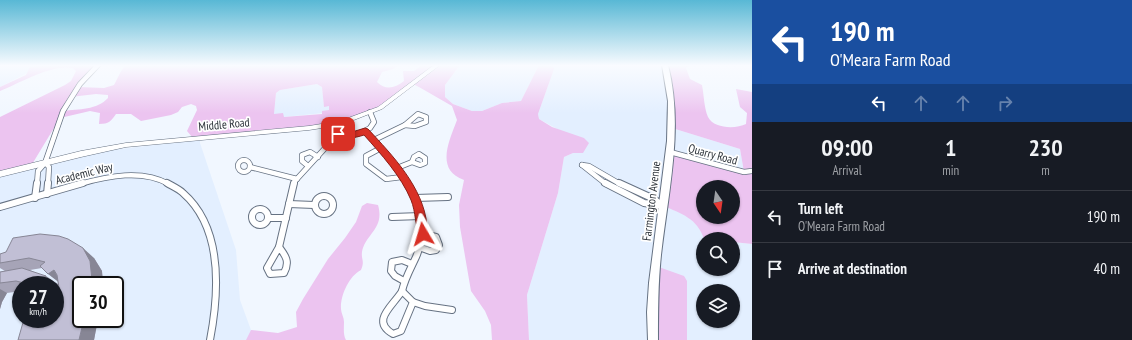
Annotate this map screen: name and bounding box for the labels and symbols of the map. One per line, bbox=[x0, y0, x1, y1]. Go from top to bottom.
street label: Middle Road bbox=[198, 114, 250, 134]
pin bbox=[321, 117, 355, 151]
street label: Quarry Road bbox=[687, 140, 739, 168]
street label: Academic Way bbox=[54, 159, 115, 187]
street label: Farmington Avenue bbox=[639, 160, 663, 242]
north arrow bbox=[696, 180, 740, 224]
position arrow bbox=[402, 213, 444, 255]
speed limit sign: 30 bbox=[72, 276, 124, 328]

